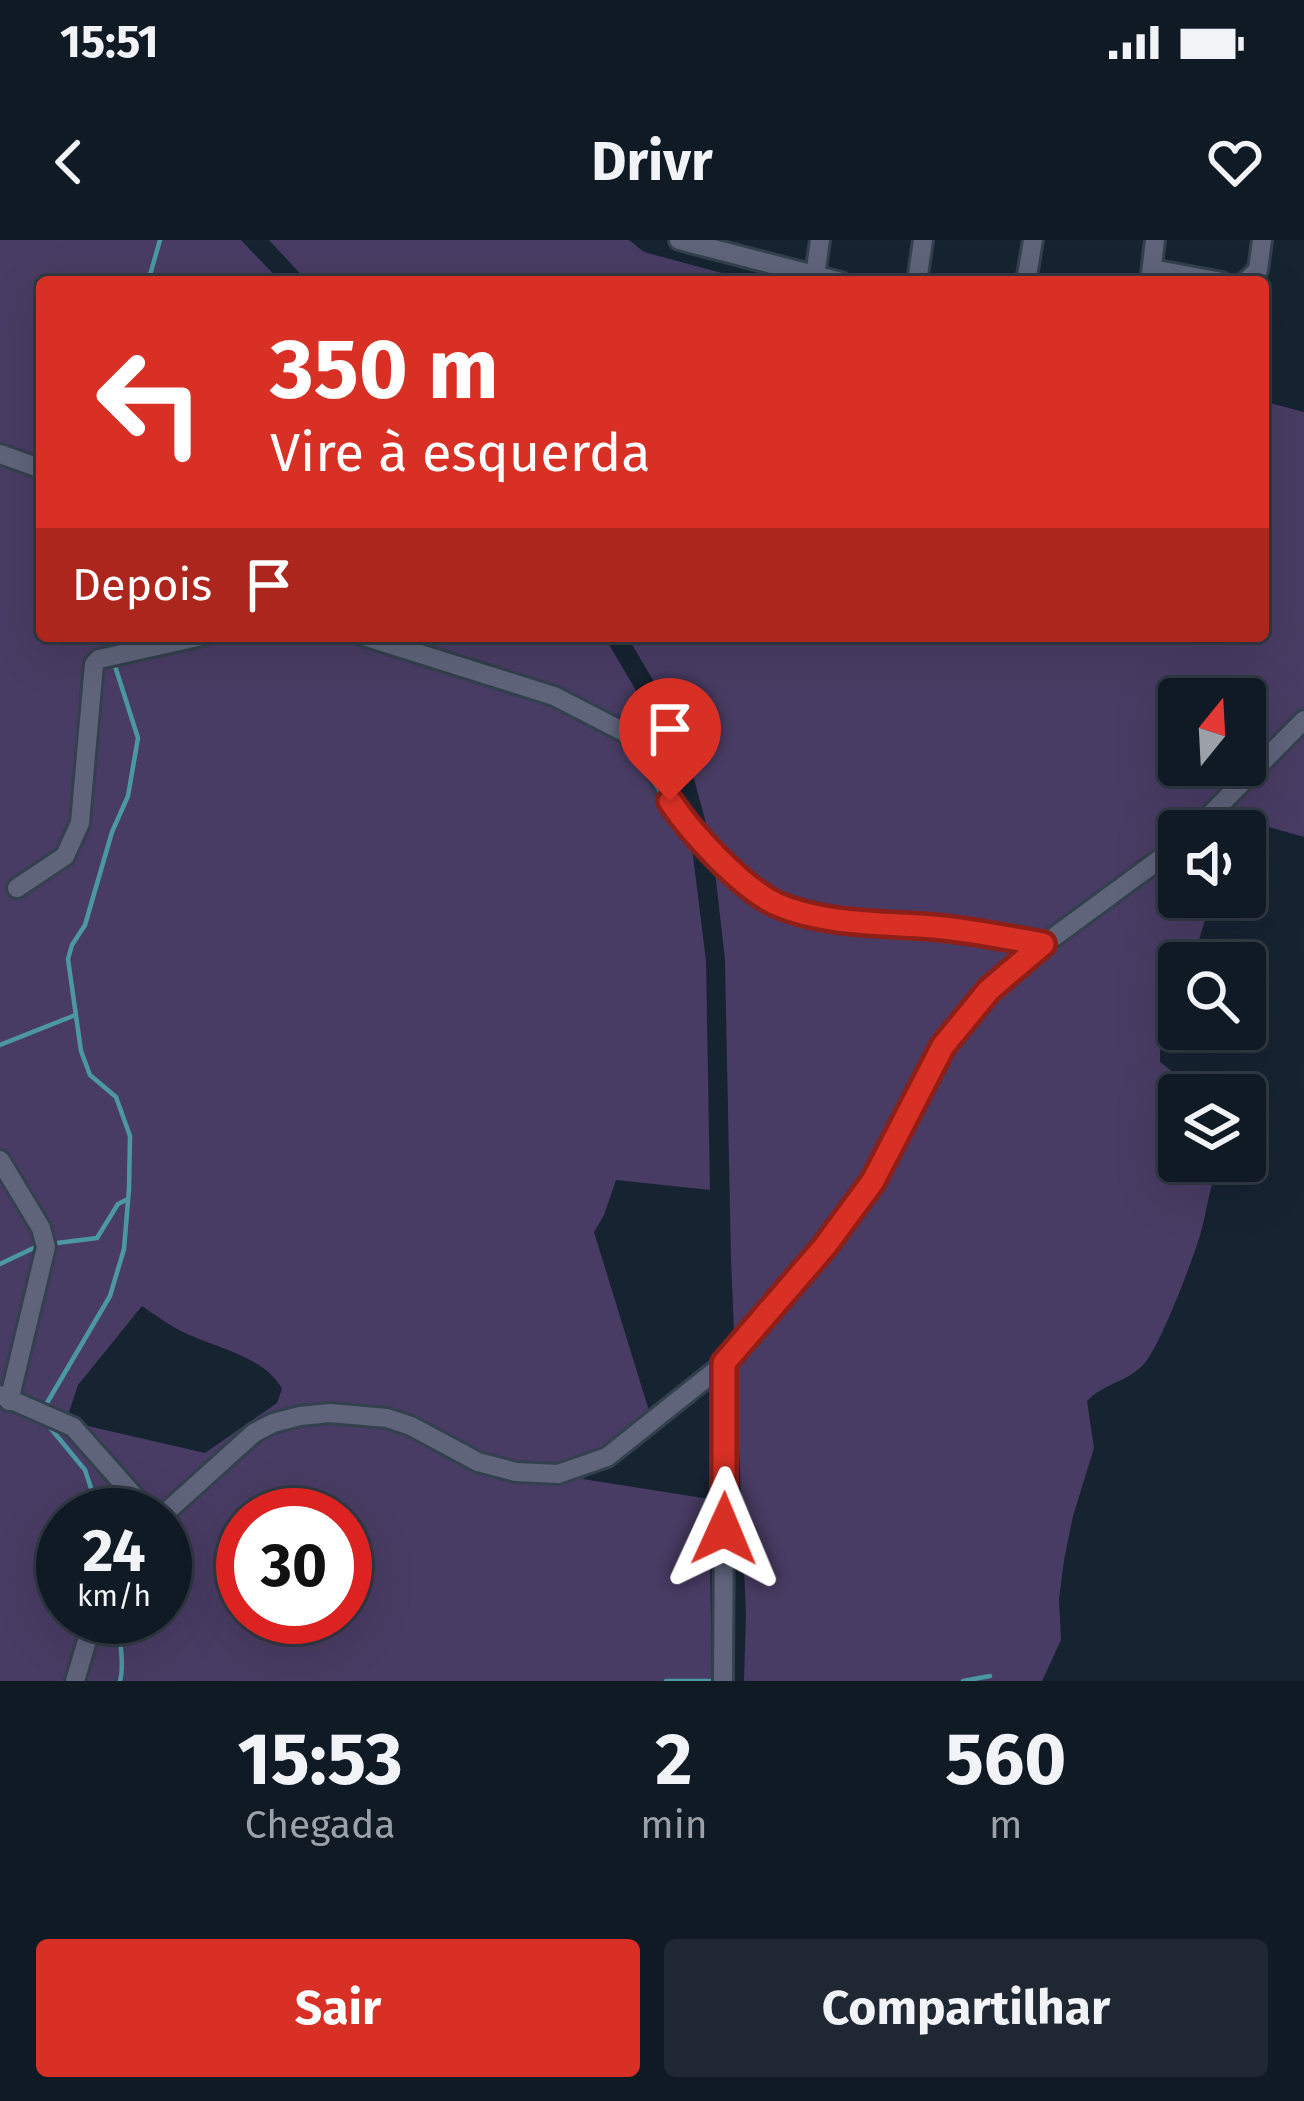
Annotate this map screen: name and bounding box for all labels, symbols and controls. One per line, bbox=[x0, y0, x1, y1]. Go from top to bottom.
text: 15:51 bbox=[60, 15, 159, 69]
icon: back bbox=[36, 129, 102, 195]
icon: heart bbox=[1202, 129, 1268, 195]
text: Drivr bbox=[591, 130, 713, 194]
text: 350 m bbox=[270, 319, 499, 420]
icon: left bbox=[72, 324, 228, 480]
text: Vire à esquerda bbox=[270, 421, 651, 485]
icon: arrive bbox=[236, 552, 302, 618]
text: Depois bbox=[72, 558, 212, 612]
pin bbox=[619, 678, 721, 801]
north arrow bbox=[1158, 678, 1266, 786]
map controls bbox=[1158, 678, 1266, 1182]
icon: arrive bbox=[637, 696, 703, 762]
button: sound bbox=[1158, 810, 1266, 918]
button: search bbox=[1158, 942, 1266, 1050]
button: layers bbox=[1158, 1074, 1266, 1182]
position arrow bbox=[661, 1466, 787, 1592]
speed limit sign: 30 bbox=[216, 1488, 372, 1644]
text: 24 bbox=[82, 1515, 146, 1587]
text: km/h bbox=[77, 1578, 151, 1614]
text: 15:53 bbox=[238, 1717, 403, 1803]
text: 2 bbox=[655, 1717, 693, 1803]
text: 560 bbox=[945, 1717, 1066, 1803]
text: Chegada bbox=[245, 1802, 396, 1848]
text: min bbox=[640, 1802, 708, 1848]
text: m bbox=[989, 1802, 1023, 1848]
button: Sair bbox=[36, 1939, 640, 2077]
button: Compartilhar bbox=[664, 1939, 1268, 2077]

